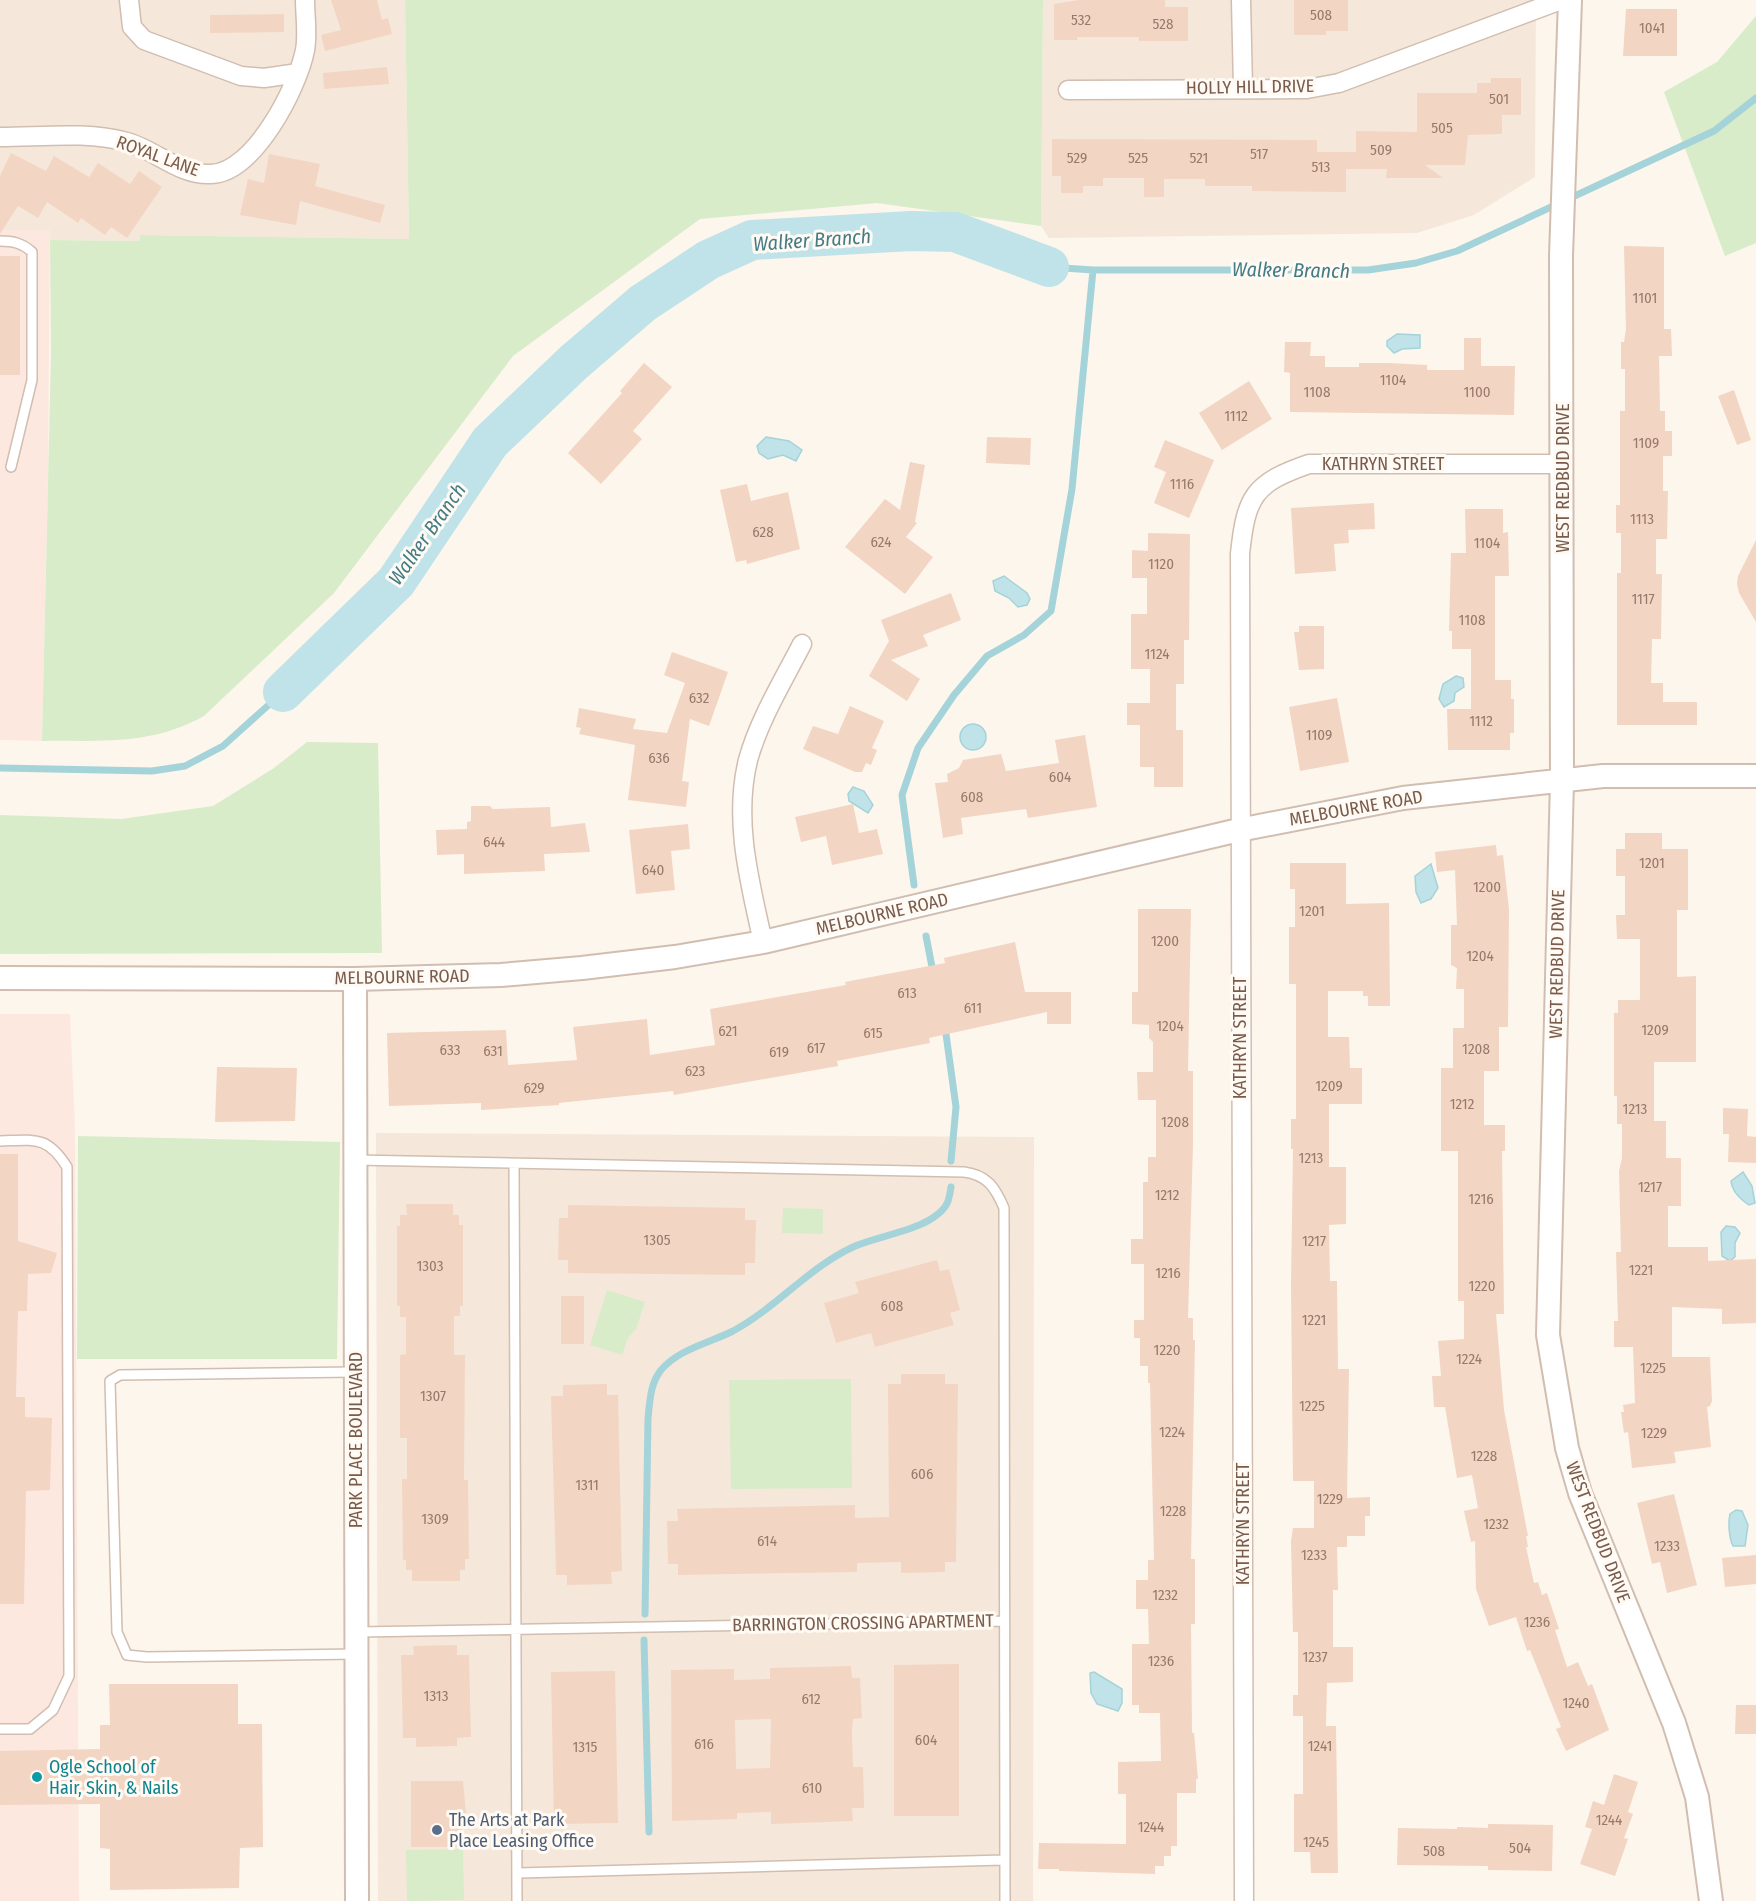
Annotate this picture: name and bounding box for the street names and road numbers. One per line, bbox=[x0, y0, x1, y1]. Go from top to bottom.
street label: HOLLY HILL DRIVE bbox=[1186, 75, 1314, 99]
street label: ROYAL LANE bbox=[113, 131, 203, 181]
street label: WEST REDBUD DRIVE bbox=[1552, 403, 1574, 553]
street label: KATHRYN STREET bbox=[1322, 453, 1445, 475]
street label: MELBOURNE ROAD bbox=[1288, 785, 1424, 831]
street label: MELBOURNE ROAD bbox=[814, 888, 950, 940]
street label: WEST REDBUD DRIVE bbox=[1545, 889, 1569, 1039]
street label: MELBOURNE ROAD bbox=[334, 965, 470, 989]
street label: KATHRYN STREET bbox=[1229, 976, 1251, 1099]
street label: PARK PLACE BOULEVARD bbox=[345, 1352, 367, 1528]
street label: WEST REDBUD DRIVE bbox=[1561, 1458, 1635, 1606]
street label: KATHRYN STREET bbox=[1232, 1462, 1254, 1585]
street label: BARRINGTON CROSSING APARTMENT bbox=[732, 1610, 995, 1636]

